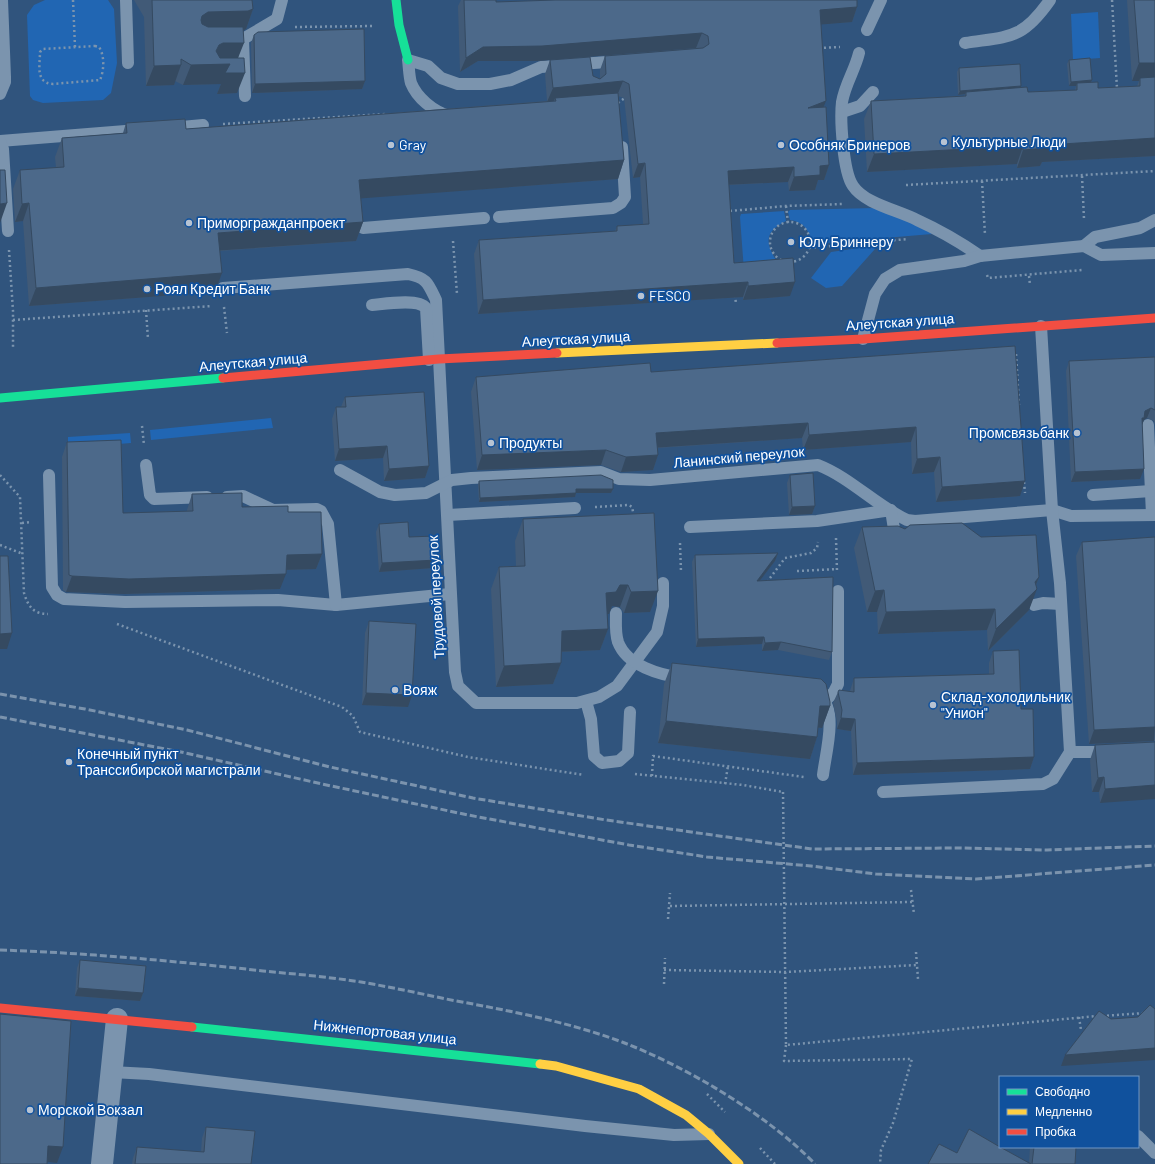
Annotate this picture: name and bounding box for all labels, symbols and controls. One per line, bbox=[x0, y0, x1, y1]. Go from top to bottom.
place label: Культурные Люди bbox=[952, 133, 1066, 150]
place label: Gray bbox=[399, 136, 427, 153]
place label: Особняк Бринеров bbox=[789, 136, 910, 153]
marker: Культурные Люди bbox=[939, 137, 949, 147]
marker: Gray bbox=[386, 140, 396, 150]
marker: Особняк Бринеров bbox=[776, 140, 786, 150]
place label: Приморгражданпроект bbox=[197, 214, 346, 231]
marker: Приморгражданпроект bbox=[184, 218, 194, 228]
place label: Юлу Бриннеру bbox=[799, 233, 893, 250]
marker: Юлу Бриннеру bbox=[786, 237, 796, 247]
place label: Роял Кредит Банк bbox=[155, 280, 270, 297]
marker: Роял Кредит Банк bbox=[142, 284, 152, 294]
place label: FESCO bbox=[649, 287, 691, 304]
marker: FESCO bbox=[636, 291, 646, 301]
street label: Алеутская улица bbox=[845, 309, 955, 334]
street label: Алеутская улица bbox=[521, 327, 631, 350]
street label: Алеутская улица bbox=[198, 348, 308, 375]
place label: Промсвязьбанк bbox=[969, 424, 1070, 441]
marker: Промсвязьбанк bbox=[1072, 428, 1082, 438]
place label: Продукты bbox=[499, 434, 562, 451]
marker: Продукты bbox=[486, 438, 496, 448]
street label: Ланинский переулок bbox=[673, 442, 806, 471]
street label: Трудовой переулок bbox=[424, 534, 447, 659]
place label: Вояж bbox=[403, 681, 438, 698]
marker: Вояж bbox=[390, 685, 400, 695]
place label: Склад-холодильник "Унион" bbox=[941, 688, 1071, 721]
marker: Склад-холодильник "Унион" bbox=[928, 700, 938, 710]
place label: Конечный пункт Транссибирской магистрали bbox=[77, 745, 261, 778]
marker: Конечный пункт Транссибирской магистрали bbox=[64, 757, 74, 767]
street label: Нижнепортовая улица bbox=[313, 1016, 458, 1047]
legend bbox=[999, 1076, 1139, 1148]
text: Свободно bbox=[1035, 1084, 1090, 1099]
place label: Морской Вокзал bbox=[38, 1101, 143, 1118]
text: Медленно bbox=[1035, 1104, 1092, 1119]
marker: Морской Вокзал bbox=[25, 1105, 35, 1115]
text: Пробка bbox=[1035, 1124, 1076, 1139]

